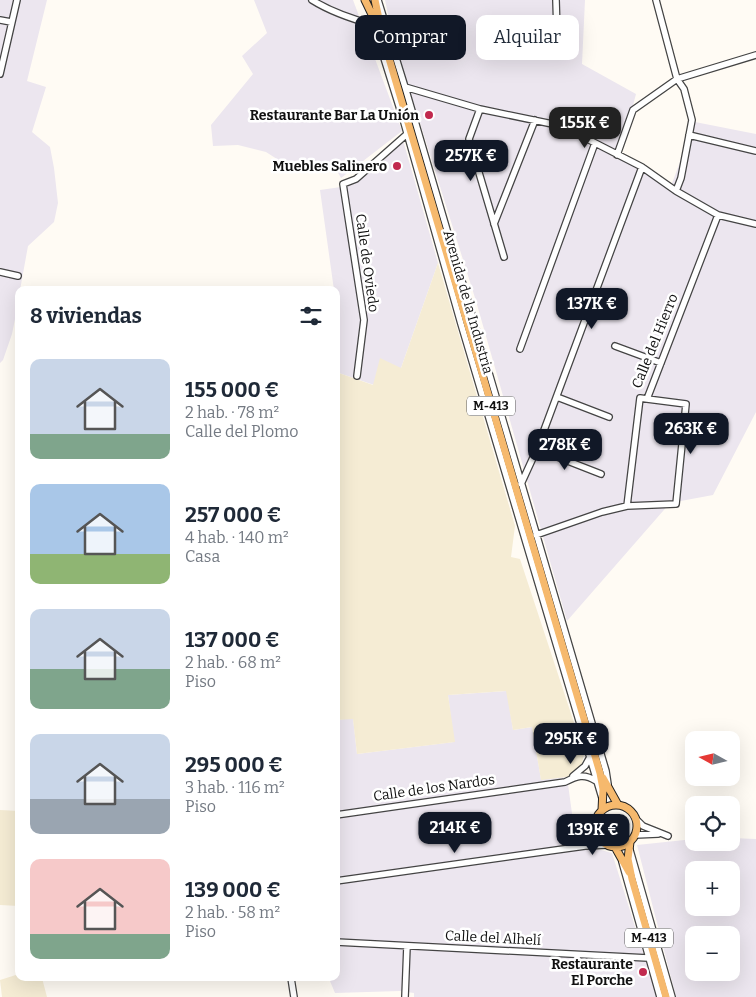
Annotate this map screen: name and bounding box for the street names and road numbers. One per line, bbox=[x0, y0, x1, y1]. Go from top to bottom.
street label: Calle de Oviedo bbox=[352, 213, 382, 313]
street label: Avenida de la Industria bbox=[439, 228, 497, 376]
street label: Calle del Hierro bbox=[628, 291, 682, 391]
road number: M-413 bbox=[467, 396, 515, 416]
street label: Calle de los Nardos bbox=[372, 771, 496, 805]
street label: Calle del Alhelí bbox=[445, 927, 542, 949]
road number: M-413 bbox=[625, 928, 673, 948]

